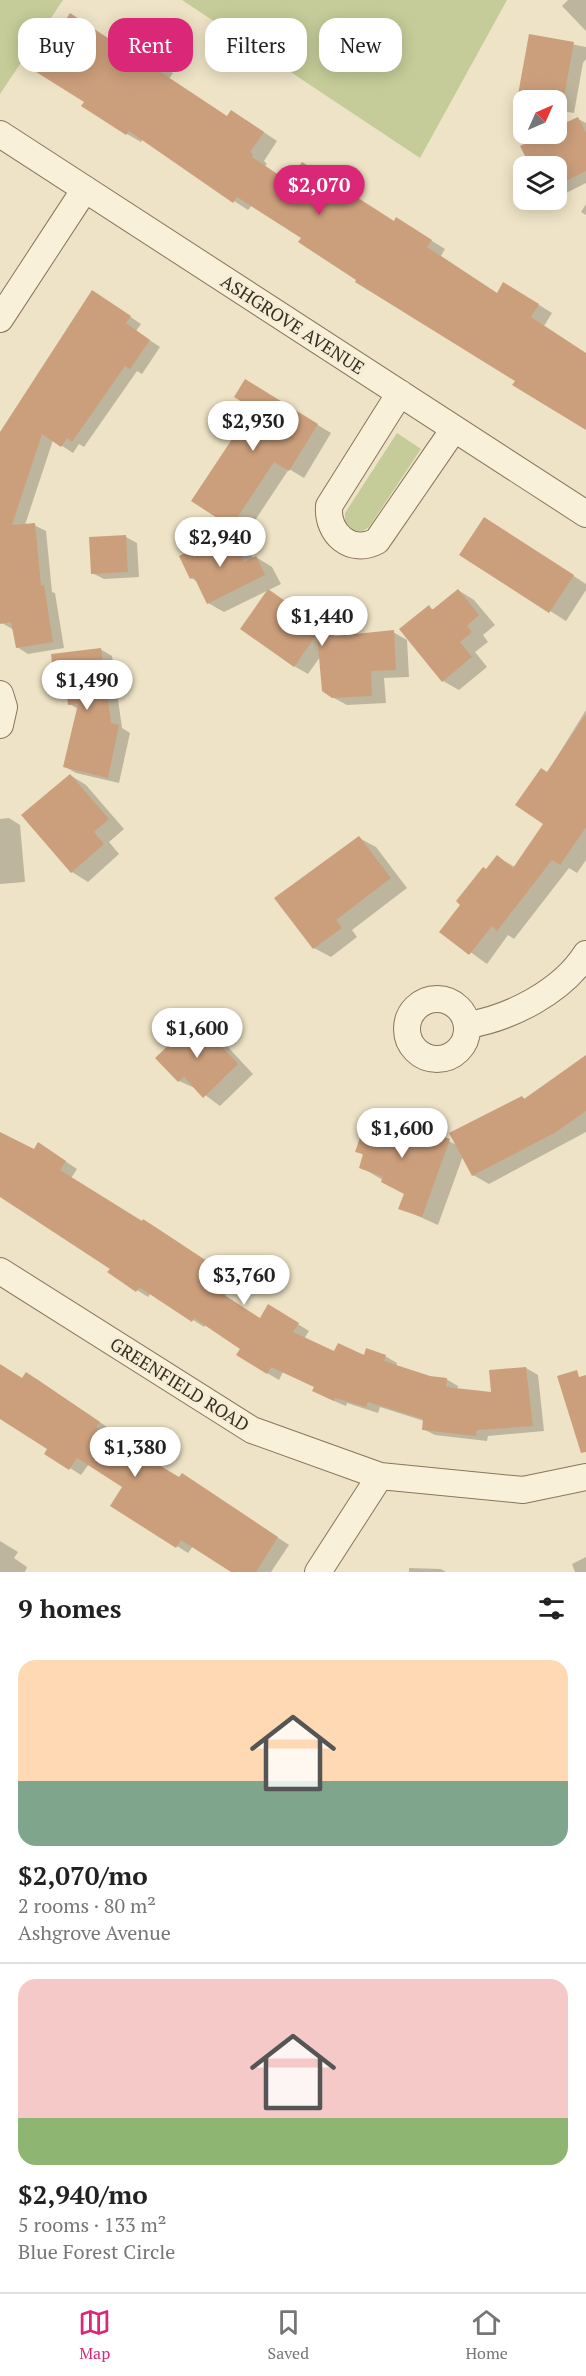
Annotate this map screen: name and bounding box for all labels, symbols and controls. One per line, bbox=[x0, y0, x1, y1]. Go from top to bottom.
chip: Buy bbox=[18, 18, 96, 72]
chip: Rent bbox=[108, 18, 193, 72]
chip: Filters bbox=[205, 18, 307, 72]
chip: New bbox=[319, 18, 402, 72]
north arrow bbox=[513, 90, 567, 144]
map controls bbox=[513, 90, 567, 210]
button: layers bbox=[513, 156, 567, 210]
pin: $2,070 bbox=[270, 165, 368, 216]
text: $2,070 bbox=[288, 171, 350, 198]
street label: ASHGROVE AVENUE bbox=[217, 269, 369, 379]
pin: $2,930 bbox=[204, 401, 302, 452]
text: $2,930 bbox=[222, 407, 284, 434]
pin: $2,940 bbox=[171, 517, 269, 568]
text: $2,940 bbox=[189, 523, 251, 550]
pin: $1,440 bbox=[273, 596, 371, 647]
text: $1,440 bbox=[291, 602, 353, 629]
pin: $1,490 bbox=[38, 660, 136, 711]
text: $1,490 bbox=[56, 666, 118, 693]
pin: $1,600 bbox=[148, 1008, 246, 1059]
text: $1,600 bbox=[166, 1014, 228, 1041]
pin: $1,600 bbox=[353, 1108, 451, 1159]
text: $1,600 bbox=[371, 1114, 433, 1141]
pin: $3,760 bbox=[195, 1255, 293, 1306]
text: $3,760 bbox=[213, 1261, 275, 1288]
street label: GREENFIELD ROAD bbox=[106, 1331, 254, 1437]
pin: $1,380 bbox=[86, 1427, 184, 1478]
text: $1,380 bbox=[104, 1433, 166, 1460]
text: 9 homes bbox=[18, 1591, 122, 1625]
icon: filters bbox=[535, 1592, 568, 1625]
icon: home bbox=[239, 1699, 347, 1807]
text: $2,070/mo bbox=[18, 1858, 148, 1892]
text: 2 rooms · 80 m² bbox=[18, 1892, 156, 1919]
text: Ashgrove Avenue bbox=[18, 1919, 171, 1946]
icon: home bbox=[239, 2018, 347, 2126]
text: $2,940/mo bbox=[18, 2177, 148, 2211]
text: 5 rooms · 133 m² bbox=[18, 2211, 166, 2238]
text: Blue Forest Circle bbox=[18, 2238, 175, 2265]
tab: Map bbox=[78, 2306, 111, 2364]
tab: Saved bbox=[268, 2306, 309, 2364]
tab: Home bbox=[465, 2306, 508, 2364]

